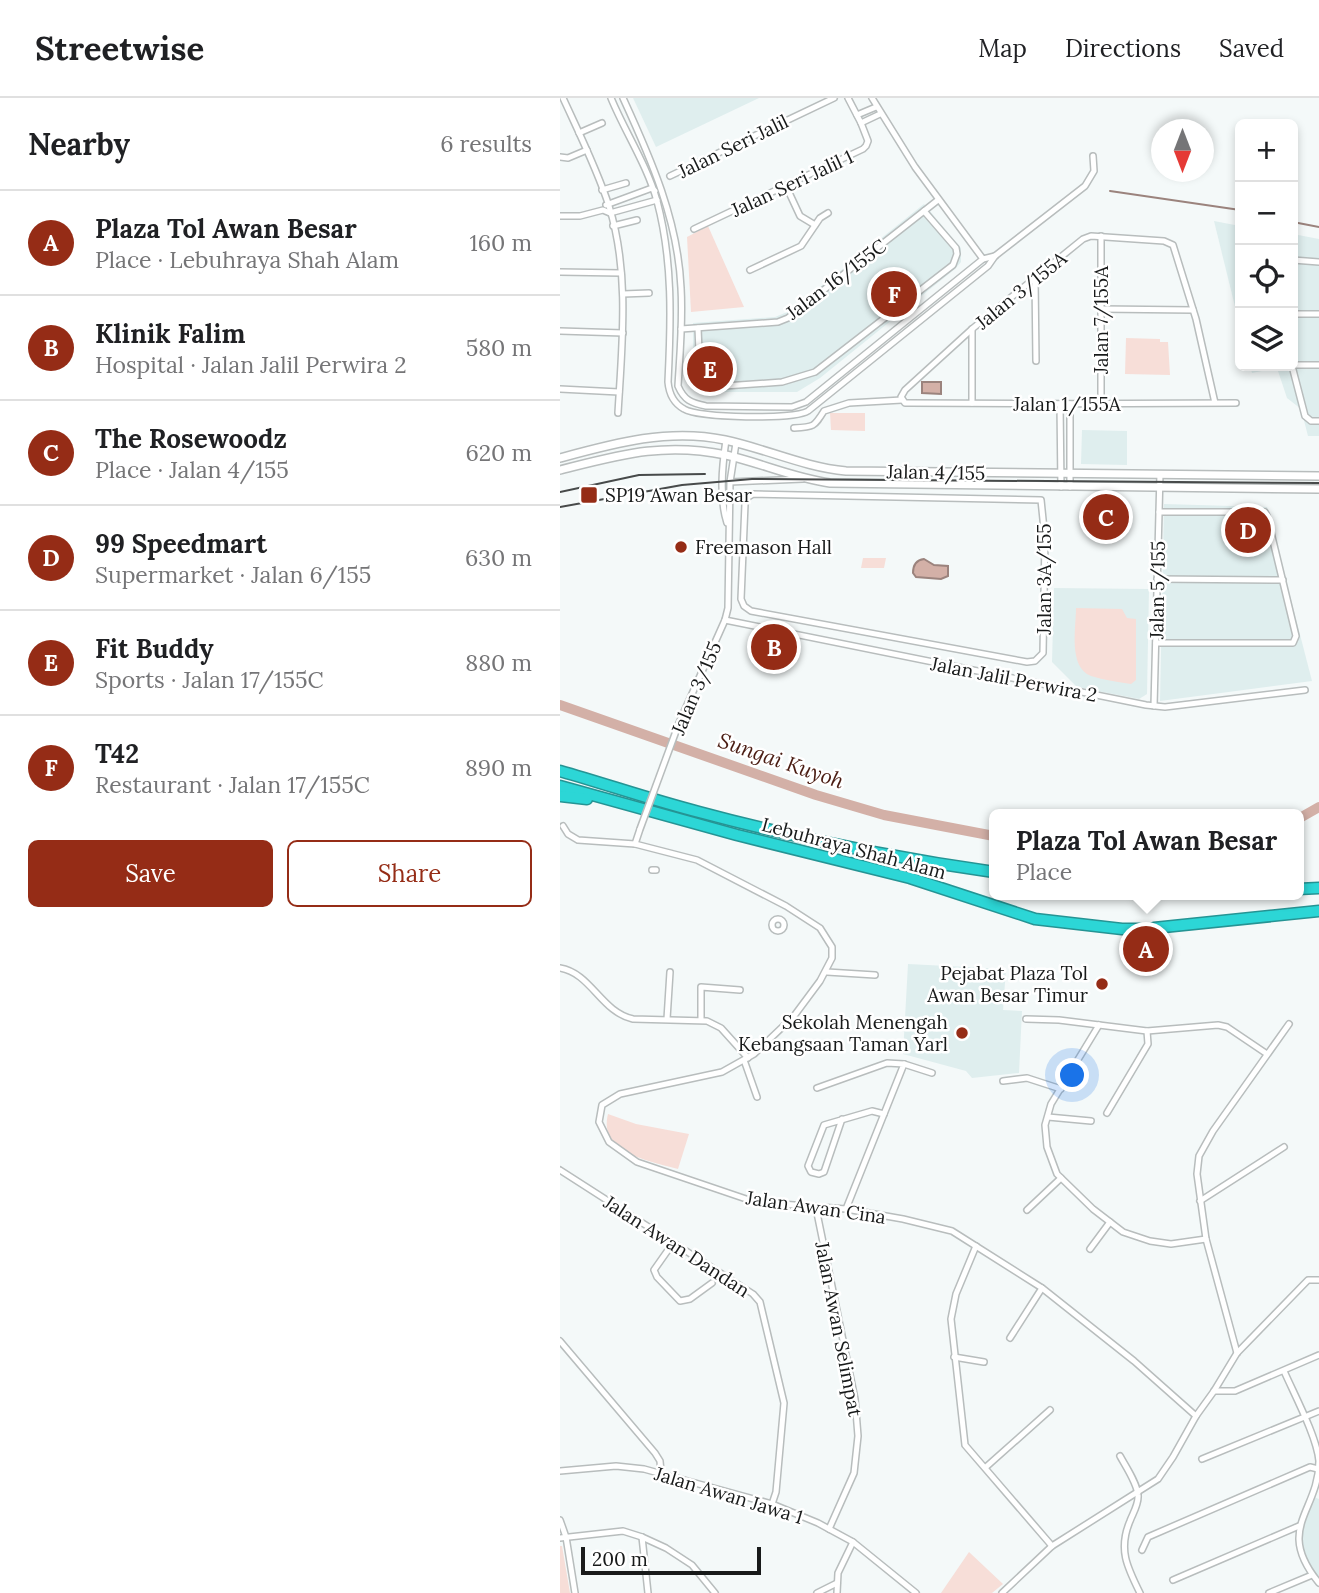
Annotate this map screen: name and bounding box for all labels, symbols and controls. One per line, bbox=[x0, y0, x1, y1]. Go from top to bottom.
text: Streetwise bbox=[35, 27, 204, 69]
text: Map bbox=[978, 33, 1027, 64]
text: Directions bbox=[1065, 33, 1181, 64]
text: Saved bbox=[1219, 33, 1284, 64]
street label: Jalan Seri Jalil bbox=[673, 109, 792, 184]
north arrow bbox=[1151, 119, 1214, 182]
map controls bbox=[1235, 119, 1298, 371]
button: + bbox=[1235, 119, 1298, 182]
text: Nearby bbox=[28, 125, 130, 163]
text: 6 results bbox=[440, 129, 532, 158]
street label: Jalan Seri Jalil 1 bbox=[726, 144, 857, 222]
button: − bbox=[1235, 182, 1298, 245]
text: Plaza Tol Awan Besar bbox=[95, 212, 357, 245]
text: A bbox=[43, 228, 59, 257]
text: 160 m bbox=[469, 228, 532, 257]
street label: Jalan 16/155C bbox=[780, 234, 891, 326]
text: Place · Lebuhraya Shah Alam bbox=[95, 245, 399, 274]
street label: Jalan 3/155A bbox=[970, 245, 1073, 336]
button: locate bbox=[1235, 245, 1298, 308]
street label: Jalan 7/155A bbox=[1089, 265, 1114, 375]
pin: F bbox=[871, 268, 917, 320]
button: layers bbox=[1235, 308, 1298, 371]
text: Klinik Falim bbox=[95, 317, 245, 350]
text: B bbox=[43, 333, 59, 362]
text: 580 m bbox=[466, 333, 532, 362]
pin: E bbox=[687, 343, 733, 395]
text: Hospital · Jalan Jalil Perwira 2 bbox=[95, 350, 407, 379]
street label: Jalan 1/155A bbox=[1012, 392, 1122, 417]
text: The Rosewoodz bbox=[95, 422, 287, 455]
text: C bbox=[43, 438, 59, 467]
text: 620 m bbox=[465, 438, 532, 467]
text: Place · Jalan 4/155 bbox=[95, 455, 289, 484]
street label: Jalan 4/155 bbox=[885, 459, 986, 486]
place label: SP19 Awan Besar bbox=[605, 483, 753, 507]
marker: SP19 Awan Besar bbox=[579, 485, 599, 505]
pin: C bbox=[1083, 491, 1129, 543]
pin: D bbox=[1225, 504, 1271, 556]
street label: Jalan 3A/155 bbox=[1032, 523, 1057, 636]
text: 99 Speedmart bbox=[95, 527, 267, 560]
place label: Freemason Hall bbox=[695, 535, 832, 559]
marker: Freemason Hall bbox=[673, 539, 689, 555]
street label: Jalan 5/155 bbox=[1144, 541, 1171, 640]
text: D bbox=[42, 543, 60, 572]
text: 630 m bbox=[465, 543, 532, 572]
text: Supermarket · Jalan 6/155 bbox=[95, 560, 371, 589]
pin: B bbox=[751, 621, 797, 673]
text: Fit Buddy bbox=[95, 632, 214, 665]
street label: Jalan 3/155 bbox=[665, 638, 727, 739]
text: E bbox=[44, 648, 58, 677]
text: 880 m bbox=[465, 648, 532, 677]
street label: Jalan Jalil Perwira 2 bbox=[928, 651, 1099, 707]
text: Sports · Jalan 17/155C bbox=[95, 665, 324, 694]
water label: Sungai Kuyoh bbox=[715, 726, 848, 795]
text: T42 bbox=[95, 737, 139, 770]
text: F bbox=[44, 753, 58, 782]
text: 890 m bbox=[465, 753, 532, 782]
text: Restaurant · Jalan 17/155C bbox=[95, 770, 370, 799]
popup bbox=[989, 809, 1304, 900]
street label: Lebuhraya Shah Alam bbox=[759, 812, 949, 884]
text: Plaza Tol Awan Besar bbox=[1016, 824, 1277, 857]
button: Save bbox=[28, 840, 273, 907]
button: Share bbox=[287, 840, 532, 907]
text: Place bbox=[1016, 857, 1072, 886]
pin: A bbox=[1123, 923, 1169, 975]
place label: Pejabat Plaza Tol Awan Besar Timur bbox=[926, 961, 1089, 1007]
marker: Pejabat Plaza Tol Awan Besar Timur bbox=[1094, 976, 1110, 992]
place label: Sekolah Menengah Kebangsaan Taman Yarl bbox=[738, 1010, 948, 1056]
marker: Sekolah Menengah Kebangsaan Taman Yarl bbox=[954, 1025, 970, 1041]
your location bbox=[1055, 1058, 1089, 1092]
street label: Jalan Awan Cina bbox=[744, 1185, 888, 1229]
street label: Jalan Awan Dandan bbox=[599, 1189, 754, 1302]
street label: Jalan Awan Selimpat bbox=[810, 1238, 868, 1419]
street label: Jalan Awan Jawa 1 bbox=[651, 1461, 806, 1529]
scale bar bbox=[581, 1544, 761, 1576]
text: 200 m bbox=[592, 1547, 648, 1571]

